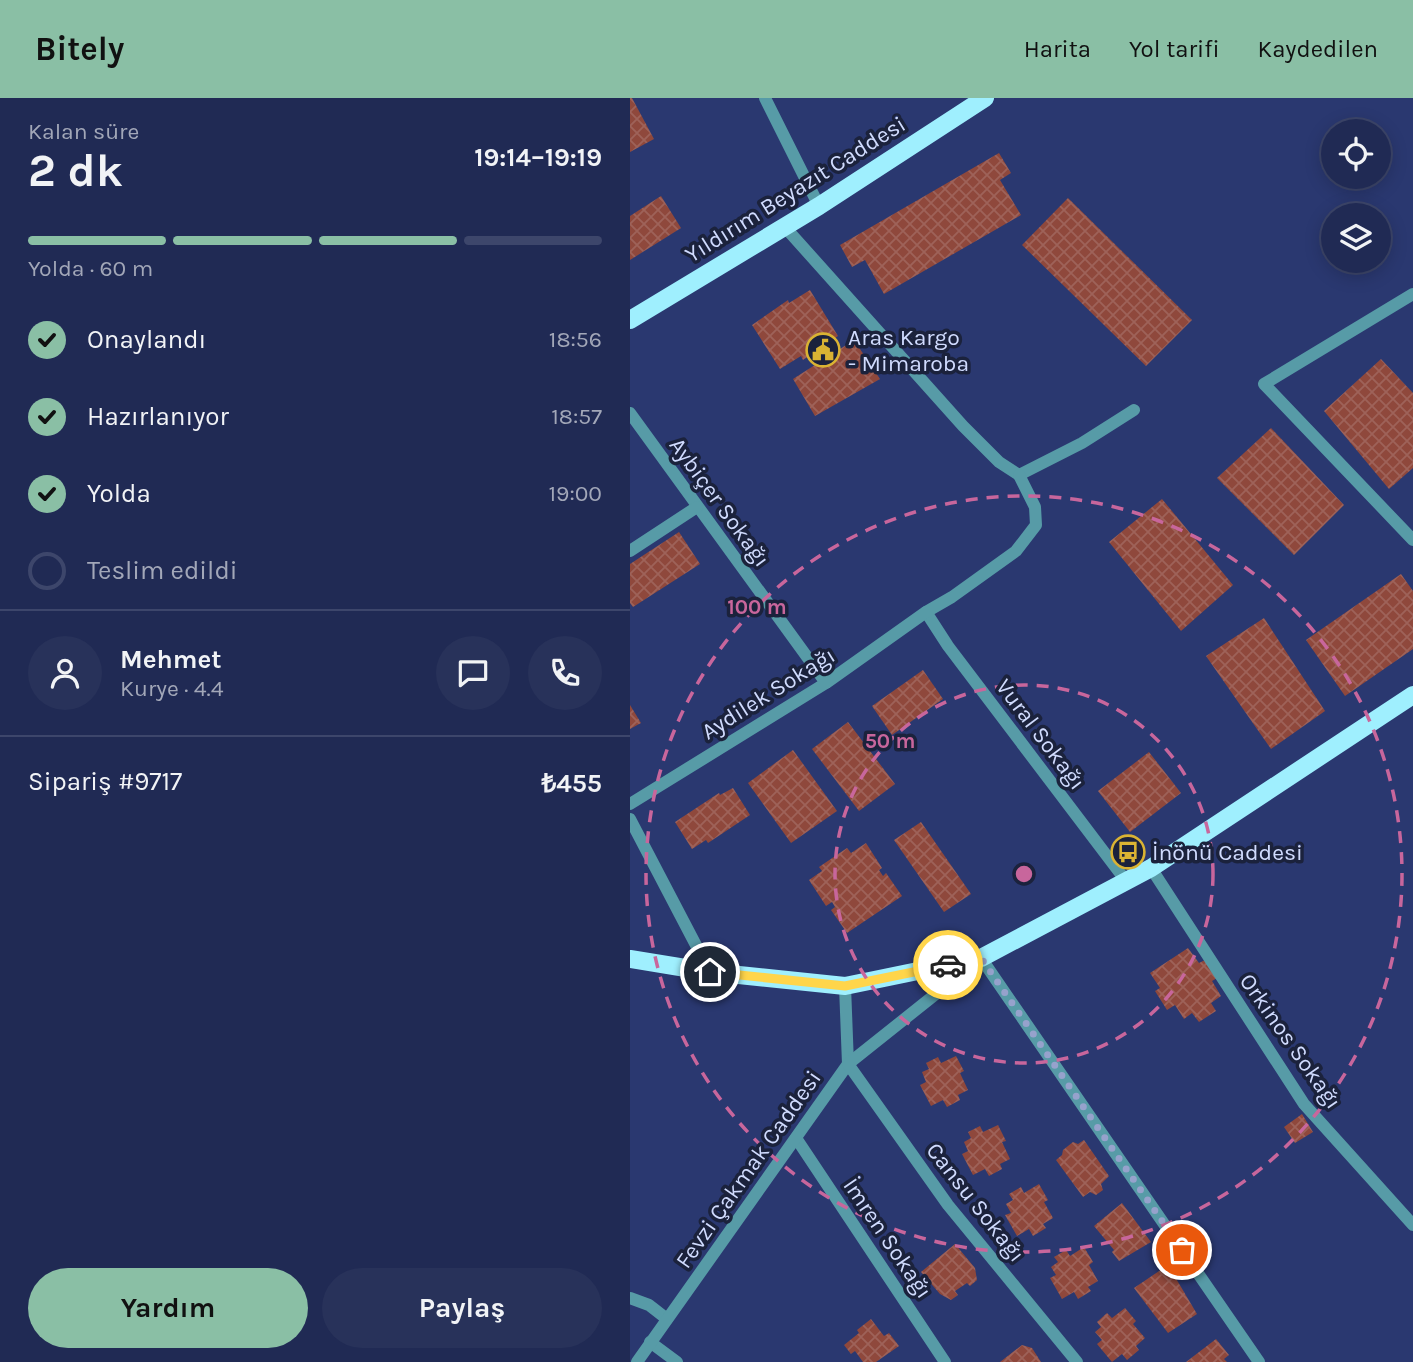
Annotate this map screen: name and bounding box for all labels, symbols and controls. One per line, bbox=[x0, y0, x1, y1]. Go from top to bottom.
text: Bitely bbox=[35, 30, 124, 68]
text: Harita bbox=[1024, 35, 1091, 63]
text: Yol tarifi bbox=[1129, 35, 1220, 63]
text: Kaydedilen bbox=[1258, 35, 1378, 63]
street label: Yıldırım Beyazıt Caddesi bbox=[680, 111, 910, 268]
text: Kalan süre bbox=[28, 118, 139, 145]
map controls bbox=[1321, 119, 1391, 273]
button: locate bbox=[1321, 119, 1391, 189]
text: 19:14–19:19 bbox=[474, 142, 602, 173]
text: 2 dk bbox=[28, 144, 123, 198]
button: layers bbox=[1321, 203, 1391, 273]
text: Yolda · 60 m bbox=[28, 255, 153, 282]
icon: check bbox=[28, 321, 66, 359]
text: Onaylandı bbox=[87, 324, 206, 355]
place label: Aras Kargo - Mimaroba bbox=[848, 324, 969, 377]
text: 18:56 bbox=[549, 326, 602, 353]
public building icon: Aras Kargo - Mimaroba bbox=[804, 331, 842, 369]
icon: check bbox=[28, 398, 66, 436]
text: Hazırlanıyor bbox=[87, 401, 229, 432]
text: 18:57 bbox=[551, 403, 602, 430]
street label: Aybiçer Sokağı bbox=[664, 432, 776, 572]
icon: check bbox=[28, 475, 66, 513]
text: Yolda bbox=[87, 478, 151, 509]
text: 19:00 bbox=[548, 480, 602, 507]
text: Teslim edildi bbox=[87, 555, 238, 586]
text: 100 m bbox=[727, 595, 787, 619]
button: person bbox=[28, 636, 102, 710]
button: chat bbox=[436, 636, 510, 710]
button: phone bbox=[528, 636, 602, 710]
street label: Aydilek Sokağı bbox=[697, 642, 840, 745]
text: Mehmet bbox=[120, 644, 221, 675]
street label: Vural Sokağı bbox=[990, 674, 1091, 795]
text: Kurye · 4.4 bbox=[120, 675, 224, 702]
text: 50 m bbox=[865, 729, 915, 753]
text: Sipariş #9717 bbox=[28, 766, 182, 797]
text: ₺455 bbox=[541, 768, 602, 799]
bus stop icon: İnönü Caddesi bbox=[1109, 833, 1147, 871]
place label: İnönü Caddesi bbox=[1152, 839, 1303, 866]
centre of rings bbox=[1012, 862, 1036, 886]
courier bbox=[913, 930, 983, 1000]
pin bbox=[680, 942, 740, 1002]
icon: car bbox=[929, 946, 967, 984]
icon: home bbox=[691, 953, 729, 991]
street label: Orkinos Sokağı bbox=[1234, 968, 1347, 1114]
street label: Fevzi Çakmak Caddesi bbox=[670, 1065, 827, 1273]
street label: Cansu Sokağı bbox=[921, 1137, 1031, 1267]
street label: İmren Sokağı bbox=[837, 1173, 938, 1304]
pin bbox=[1152, 1220, 1212, 1280]
icon: bag bbox=[1163, 1231, 1201, 1269]
button: Yardım bbox=[28, 1268, 308, 1348]
button: Paylaş bbox=[322, 1268, 602, 1348]

